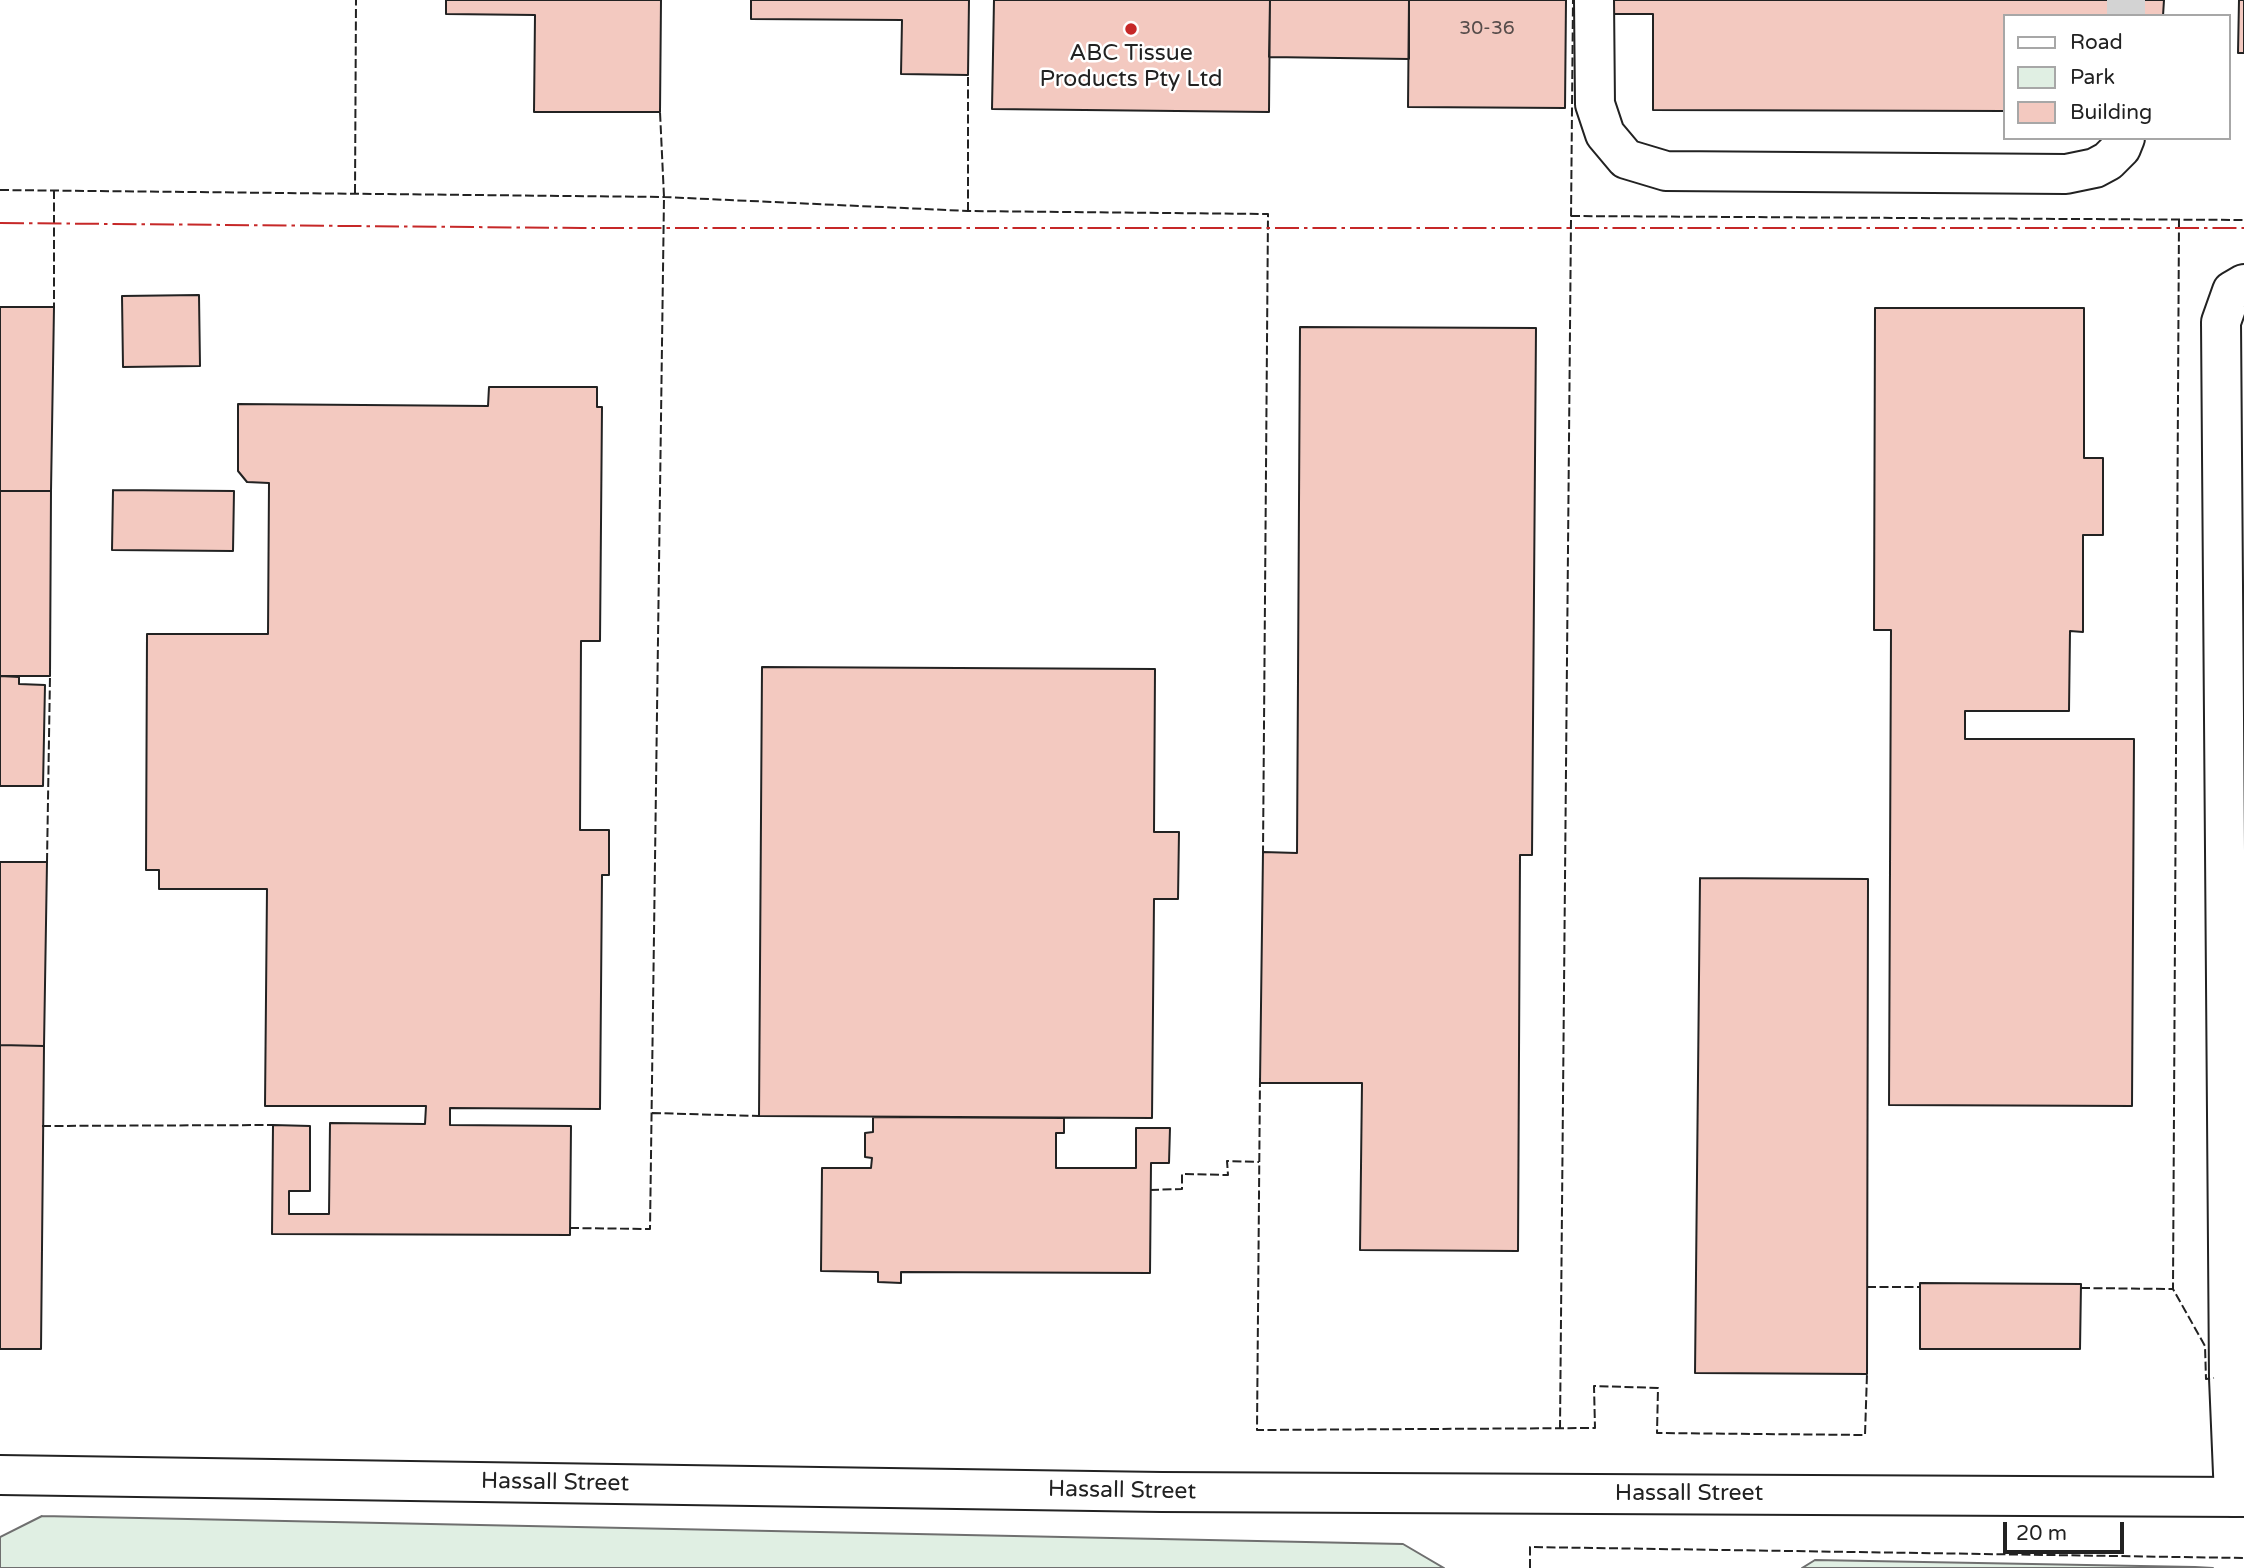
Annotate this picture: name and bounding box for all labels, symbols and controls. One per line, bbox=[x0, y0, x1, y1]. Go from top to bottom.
legend bbox=[2002, 14, 2230, 140]
house number: 30-36 bbox=[1459, 18, 1515, 40]
marker: ABC Tissue Products Pty Ltd bbox=[1123, 21, 1139, 37]
text: Road bbox=[2070, 30, 2123, 55]
place label: ABC Tissue Products Pty Ltd bbox=[1039, 40, 1223, 94]
text: Park bbox=[2070, 65, 2115, 90]
text: Building bbox=[2070, 100, 2152, 125]
street label: Hassall Street bbox=[481, 1468, 629, 1498]
street label: Hassall Street bbox=[1048, 1476, 1196, 1506]
street label: Hassall Street bbox=[1615, 1480, 1763, 1508]
scale bar bbox=[2006, 1508, 2127, 1552]
text: 20 m bbox=[2016, 1521, 2067, 1546]

